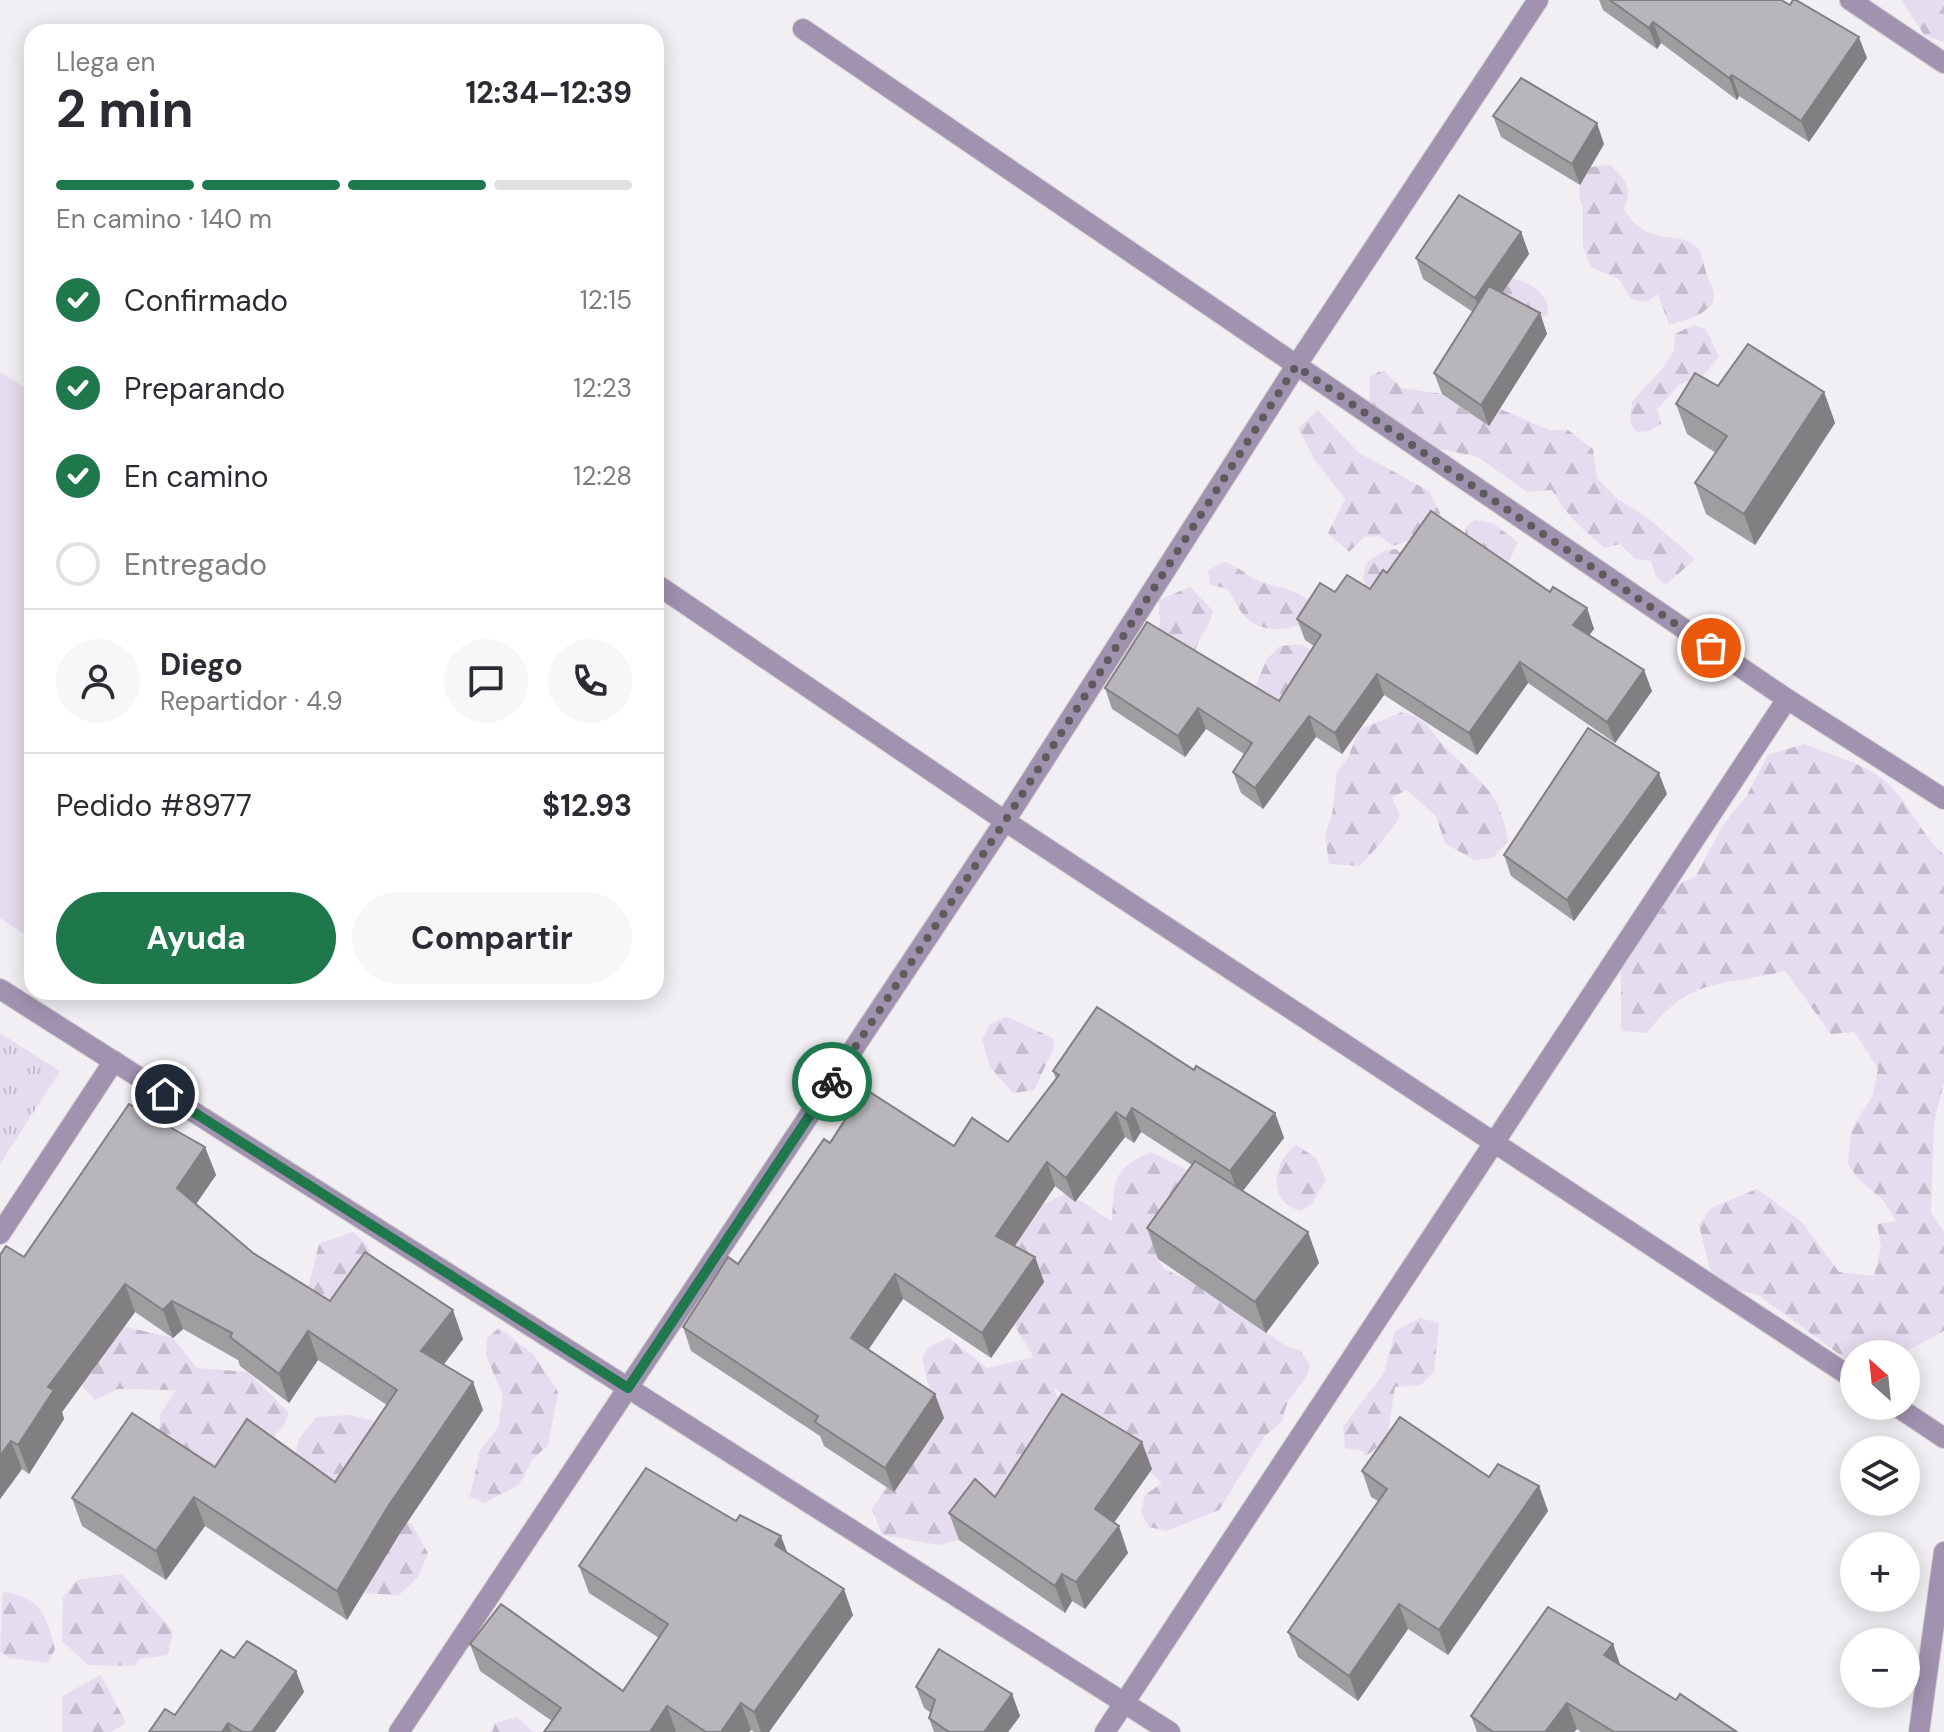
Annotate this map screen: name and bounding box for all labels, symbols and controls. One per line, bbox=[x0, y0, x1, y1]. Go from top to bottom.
text: Llega en bbox=[56, 45, 155, 79]
text: 12:34–12:39 bbox=[465, 73, 632, 112]
text: 2 min bbox=[56, 75, 194, 143]
text: En camino · 140 m bbox=[56, 202, 272, 236]
icon: check bbox=[56, 278, 100, 322]
text: Confirmado bbox=[124, 281, 288, 320]
text: 12:15 bbox=[580, 283, 632, 317]
icon: check bbox=[56, 366, 100, 410]
text: Preparando bbox=[124, 369, 285, 408]
text: 12:23 bbox=[573, 371, 632, 405]
icon: check bbox=[56, 454, 100, 498]
text: En camino bbox=[124, 457, 269, 496]
text: 12:28 bbox=[573, 459, 632, 493]
text: Entregado bbox=[124, 545, 267, 584]
pin bbox=[1677, 614, 1745, 682]
icon: bag bbox=[1689, 626, 1733, 670]
button: person bbox=[56, 639, 140, 723]
button: chat bbox=[444, 639, 528, 723]
button: phone bbox=[548, 639, 632, 723]
text: Diego bbox=[160, 645, 243, 684]
text: Repartidor · 4.9 bbox=[160, 684, 343, 718]
text: Pedido #8977 bbox=[56, 786, 252, 825]
text: $12.93 bbox=[542, 786, 632, 825]
button: Ayuda bbox=[56, 892, 336, 984]
button: Compartir bbox=[352, 892, 632, 984]
courier bbox=[792, 1042, 872, 1122]
pin bbox=[131, 1060, 199, 1128]
icon: bike bbox=[810, 1060, 854, 1104]
icon: home bbox=[143, 1072, 187, 1116]
north arrow bbox=[1840, 1340, 1920, 1420]
map controls bbox=[1840, 1340, 1920, 1708]
button: layers bbox=[1840, 1436, 1920, 1516]
button: + bbox=[1840, 1532, 1920, 1612]
button: − bbox=[1840, 1628, 1920, 1708]

